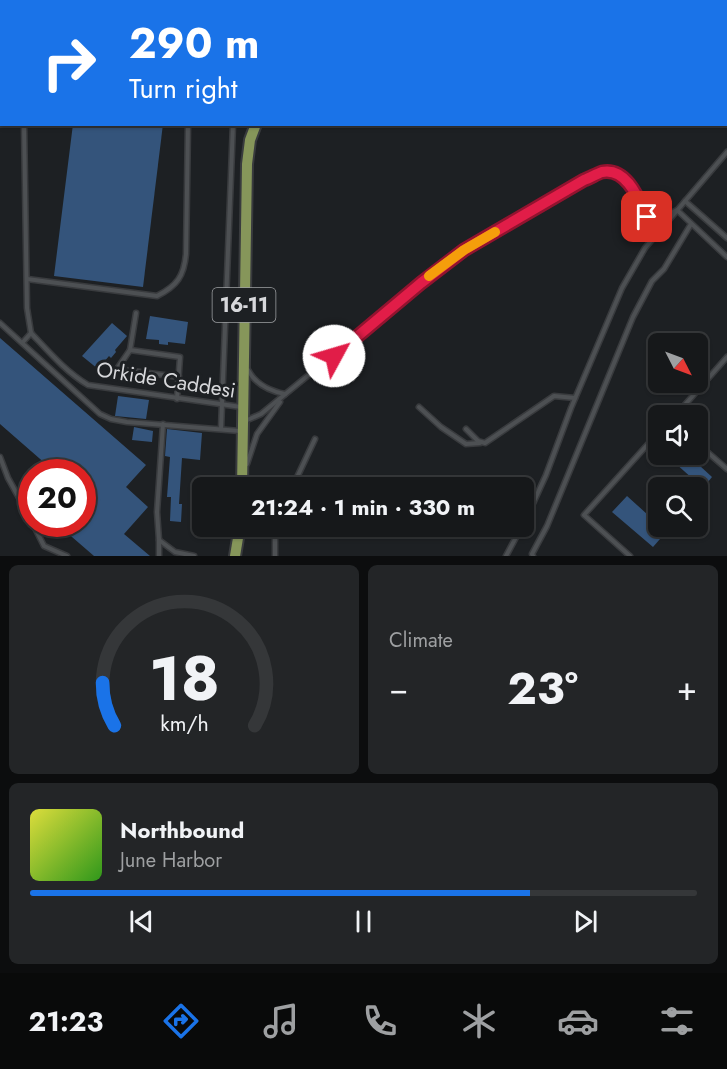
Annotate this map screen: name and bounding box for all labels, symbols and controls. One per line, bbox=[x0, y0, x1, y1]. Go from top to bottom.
text: 290 m bbox=[129, 13, 260, 74]
icon: right bbox=[30, 24, 108, 102]
text: Turn right bbox=[129, 69, 237, 108]
pin bbox=[621, 191, 672, 242]
icon: arrive bbox=[630, 200, 663, 233]
road number: 16-11 bbox=[212, 288, 276, 322]
position arrow bbox=[302, 324, 366, 388]
north arrow bbox=[648, 333, 708, 393]
map controls bbox=[648, 333, 708, 537]
street label: Orkide Caddesi bbox=[94, 354, 238, 406]
button: sound bbox=[648, 405, 708, 465]
speed limit sign: 20 bbox=[18, 459, 96, 537]
button: search bbox=[648, 477, 708, 537]
text: 21:24 · 1 min · 330 m bbox=[251, 491, 475, 523]
text: Climate bbox=[389, 626, 453, 655]
text: 18 bbox=[149, 633, 219, 723]
text: 23° bbox=[507, 656, 578, 721]
text: − bbox=[389, 665, 408, 712]
text: + bbox=[677, 665, 697, 712]
text: km/h bbox=[160, 709, 208, 740]
text: Northbound bbox=[120, 814, 244, 846]
text: June Harbor bbox=[120, 846, 222, 875]
icon: previous bbox=[125, 905, 158, 938]
icon: pause bbox=[347, 905, 380, 938]
icon: next bbox=[569, 905, 602, 938]
icon: directions bbox=[160, 1000, 202, 1042]
icon: music bbox=[260, 1000, 302, 1042]
icon: phone bbox=[359, 1000, 401, 1042]
icon: climate bbox=[458, 1000, 500, 1042]
icon: car bbox=[557, 1000, 599, 1042]
icon: filters bbox=[656, 1000, 698, 1042]
text: 21:23 bbox=[29, 1002, 103, 1041]

